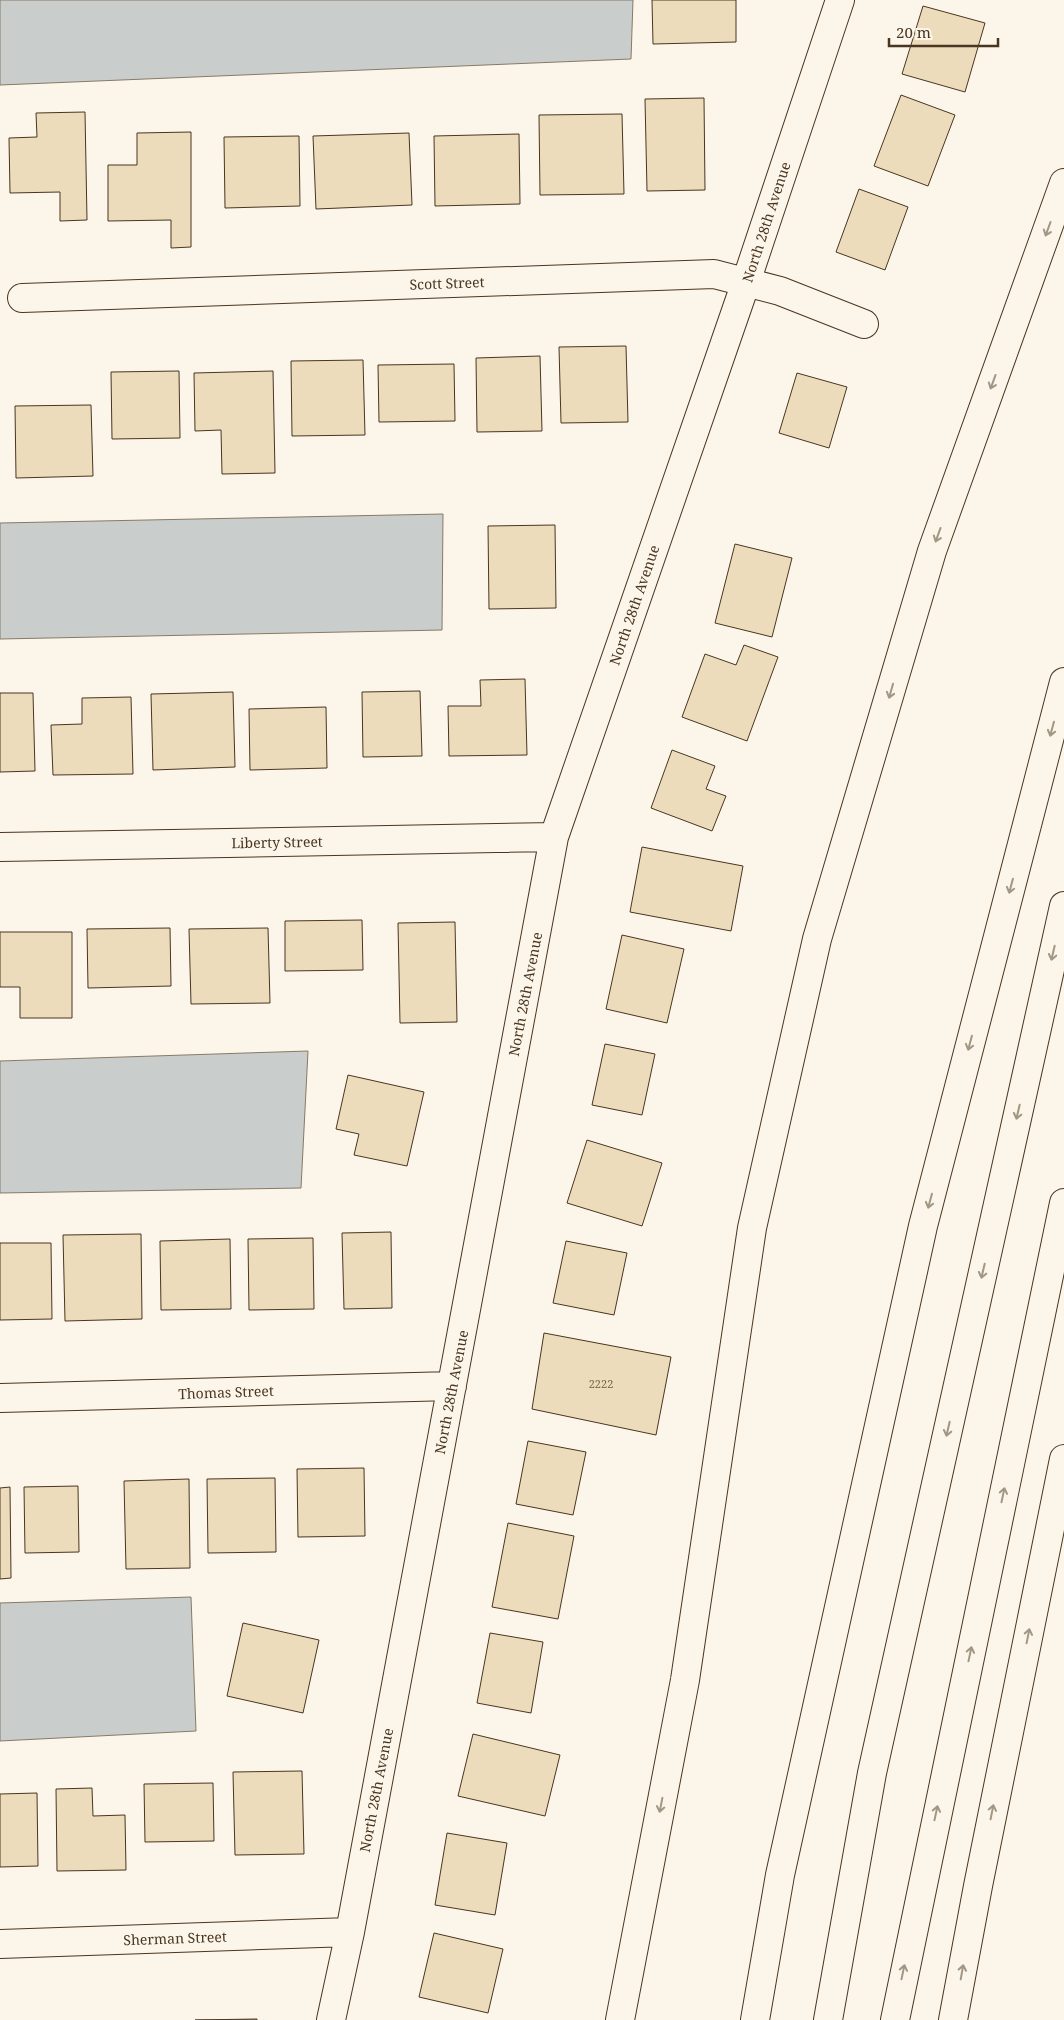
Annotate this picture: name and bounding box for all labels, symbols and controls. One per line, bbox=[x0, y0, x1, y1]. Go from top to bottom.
scale bar bbox=[889, 15, 998, 47]
text: 20 m bbox=[896, 22, 931, 42]
street label: North 28th Avenue bbox=[738, 159, 794, 285]
one-way arrow bbox=[1042, 221, 1052, 237]
street label: Scott Street bbox=[409, 272, 485, 294]
one-way arrow bbox=[988, 374, 997, 389]
one-way arrow bbox=[933, 527, 942, 542]
street label: North 28th Avenue bbox=[605, 542, 663, 668]
one-way arrow bbox=[885, 682, 895, 698]
one-way arrow bbox=[1047, 720, 1056, 736]
street label: Liberty Street bbox=[231, 832, 323, 852]
one-way arrow bbox=[1006, 878, 1015, 894]
street label: North 28th Avenue bbox=[504, 930, 546, 1058]
one-way arrow bbox=[1048, 945, 1058, 961]
one-way arrow bbox=[965, 1035, 975, 1051]
one-way arrow bbox=[1013, 1103, 1022, 1119]
one-way arrow bbox=[924, 1192, 934, 1208]
one-way arrow bbox=[978, 1262, 987, 1278]
street label: North 28th Avenue bbox=[430, 1328, 472, 1456]
house number: 2222 bbox=[589, 1376, 613, 1391]
street label: Thomas Street bbox=[178, 1381, 274, 1403]
one-way arrow bbox=[943, 1421, 952, 1437]
one-way arrow bbox=[999, 1487, 1008, 1503]
one-way arrow bbox=[1024, 1628, 1033, 1644]
one-way arrow bbox=[965, 1646, 975, 1662]
street label: North 28th Avenue bbox=[355, 1726, 397, 1854]
one-way arrow bbox=[656, 1796, 666, 1812]
one-way arrow bbox=[932, 1805, 942, 1821]
one-way arrow bbox=[988, 1805, 998, 1821]
street label: Sherman Street bbox=[123, 1927, 227, 1949]
one-way arrow bbox=[899, 1964, 908, 1980]
one-way arrow bbox=[957, 1964, 967, 1980]

